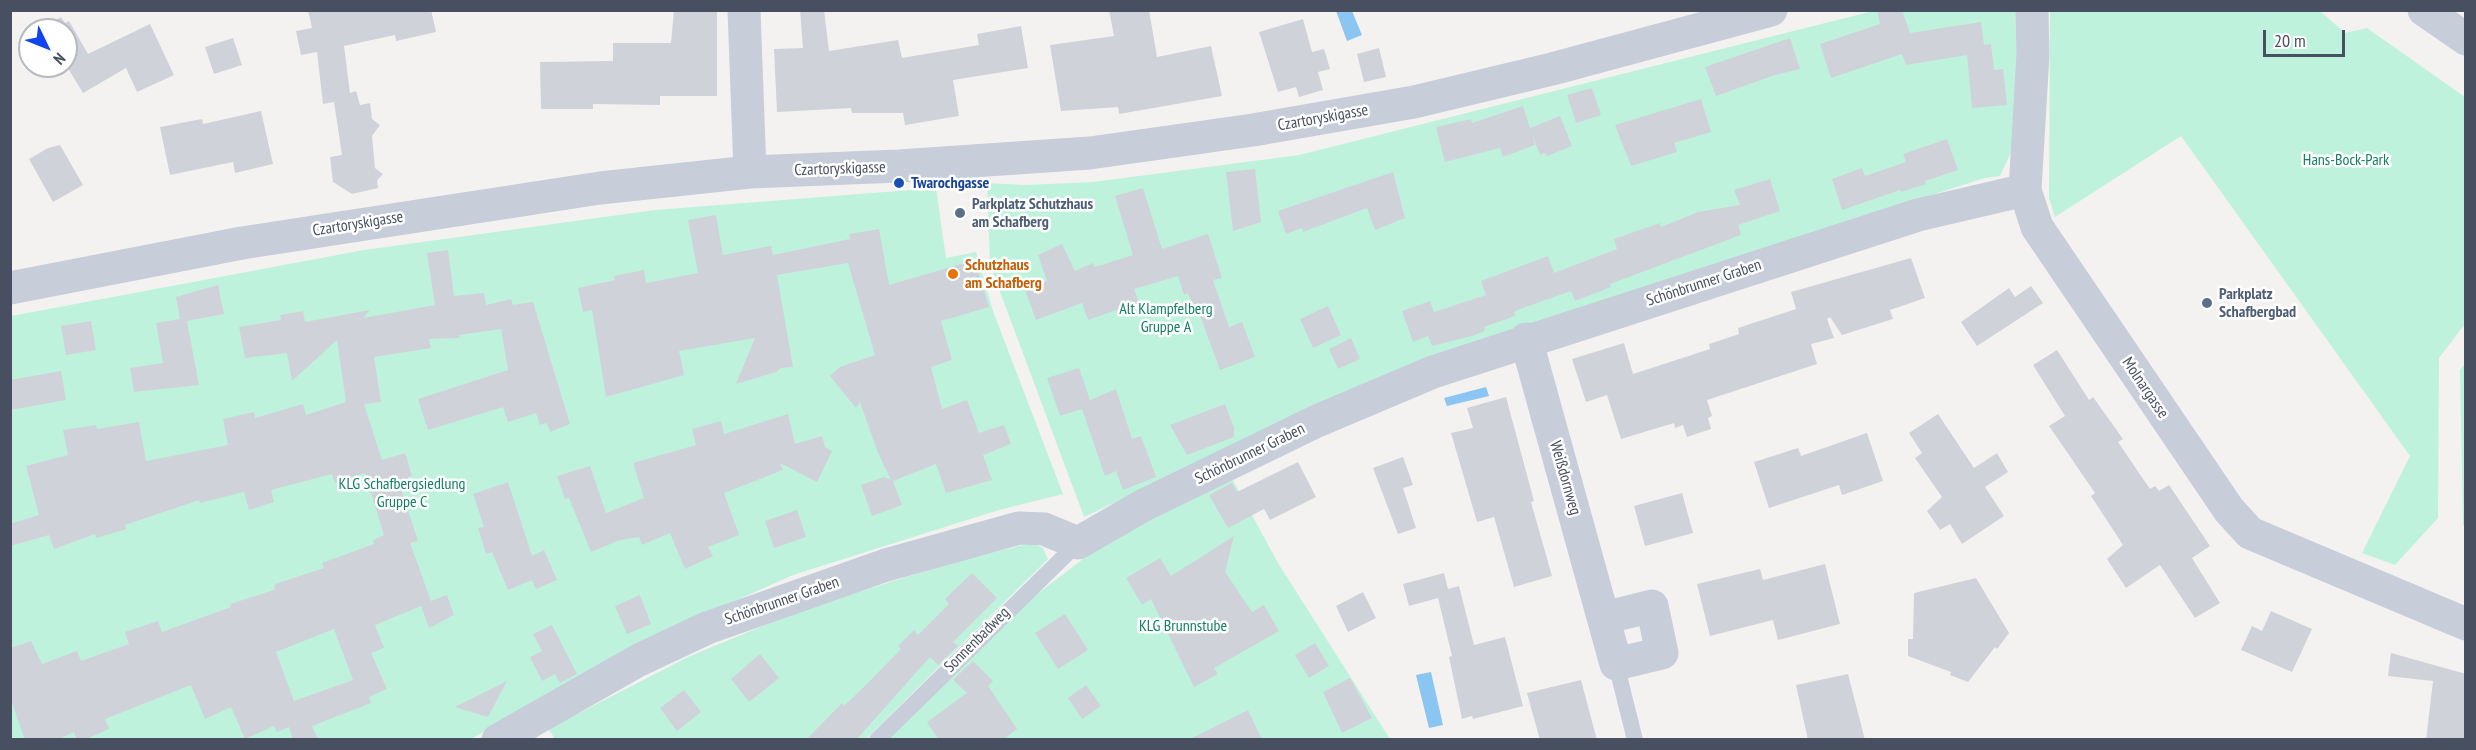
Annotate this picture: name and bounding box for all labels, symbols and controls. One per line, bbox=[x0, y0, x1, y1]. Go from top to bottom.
north arrow bbox=[18, 18, 78, 78]
scale bar bbox=[2266, 18, 2348, 56]
text: 20 m bbox=[2274, 29, 2306, 52]
text: N bbox=[49, 49, 70, 69]
street label: Czartoryskigasse bbox=[1276, 101, 1370, 135]
park label: Hans-Bock-Park bbox=[2303, 150, 2389, 170]
street label: Czartoryskigasse bbox=[794, 158, 886, 180]
place label: Twarochgasse bbox=[911, 173, 989, 193]
marker: Twarochgasse bbox=[892, 176, 906, 190]
place label: Parkplatz Schutzhaus am Schafberg bbox=[972, 194, 1093, 232]
marker: Parkplatz Schutzhaus am Schafberg bbox=[953, 206, 967, 220]
street label: Czartoryskigasse bbox=[311, 207, 405, 241]
place label: Schutzhaus am Schafberg bbox=[965, 255, 1042, 293]
street label: Schönbrunner Graben bbox=[1644, 255, 1764, 311]
marker: Schutzhaus am Schafberg bbox=[946, 267, 960, 281]
place label: Parkplatz Schafbergbad bbox=[2219, 284, 2296, 322]
marker: Parkplatz Schafbergbad bbox=[2200, 296, 2214, 310]
park label: Alt Klampfelberg Gruppe A bbox=[1119, 299, 1213, 337]
street label: Molnargasse bbox=[2118, 354, 2172, 422]
street label: Schönbrunner Graben bbox=[1192, 419, 1308, 489]
street label: Weißdornweg bbox=[1545, 439, 1585, 517]
park label: KLG Schafbergsiedlung Gruppe C bbox=[339, 474, 465, 512]
street label: Schönbrunner Graben bbox=[722, 572, 842, 630]
street label: Sonnenbadweg bbox=[940, 603, 1014, 677]
park label: KLG Brunnstube bbox=[1139, 616, 1227, 636]

